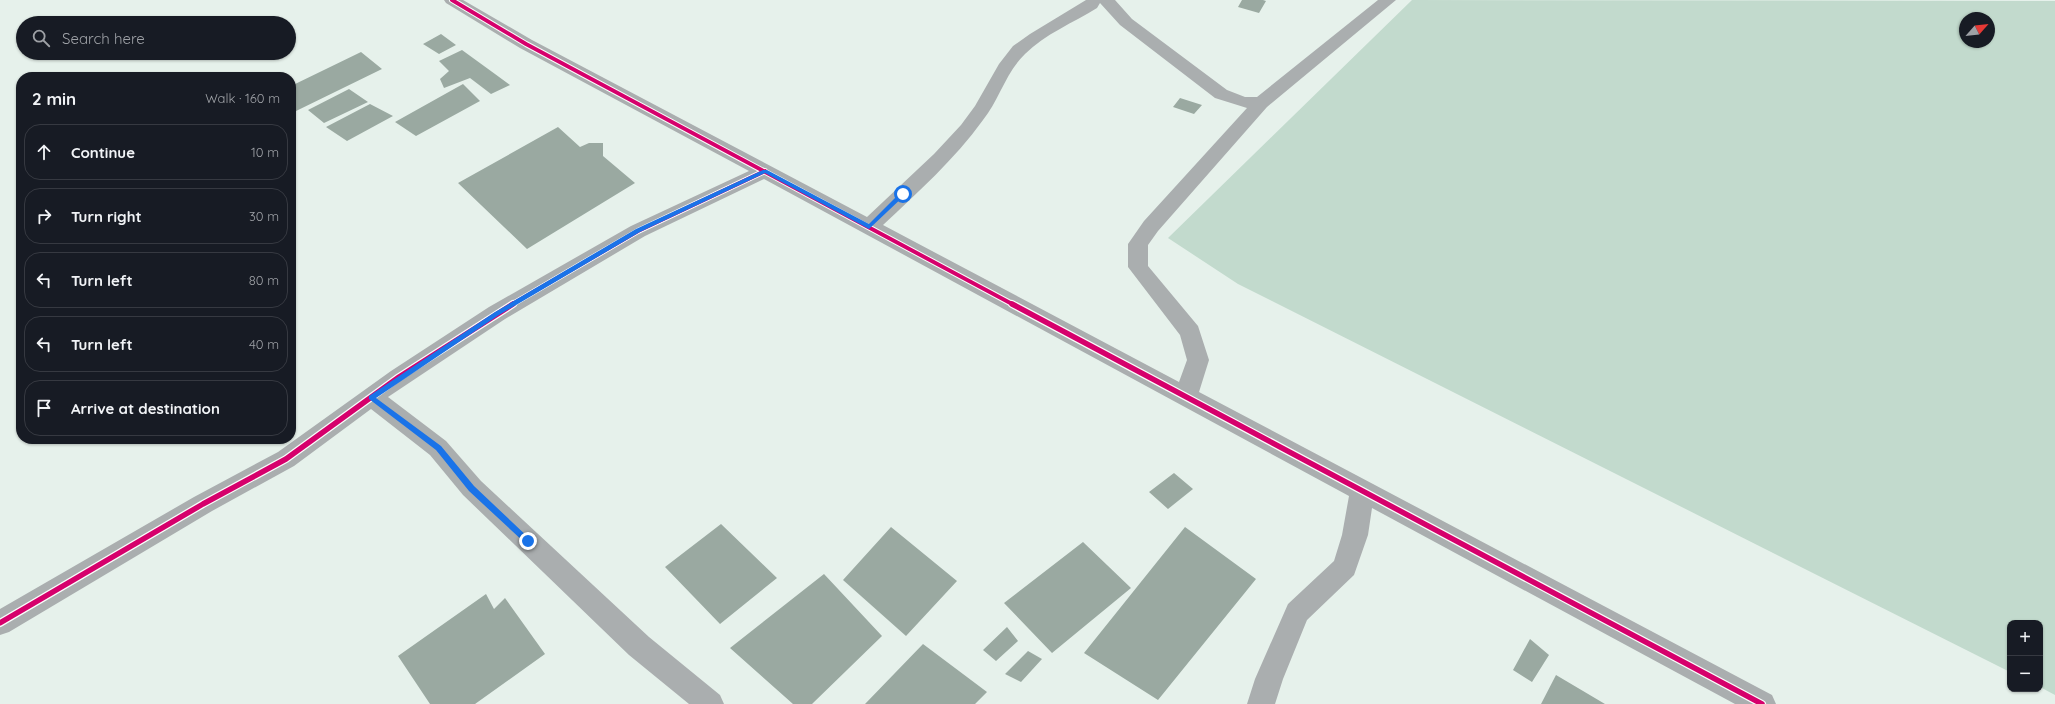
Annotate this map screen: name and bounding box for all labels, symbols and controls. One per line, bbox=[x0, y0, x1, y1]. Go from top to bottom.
north arrow bbox=[1959, 12, 1995, 48]
search box bbox=[16, 16, 296, 60]
icon: search bbox=[30, 27, 52, 49]
text: Search here bbox=[62, 29, 145, 48]
text: 2 min bbox=[32, 88, 76, 109]
text: Walk · 160 m bbox=[205, 90, 280, 106]
icon: ahead bbox=[33, 141, 55, 163]
text: Continue bbox=[71, 143, 135, 162]
text: 10 m bbox=[251, 144, 279, 160]
route start bbox=[894, 185, 912, 203]
icon: right bbox=[33, 205, 55, 227]
text: Turn right bbox=[71, 207, 142, 226]
text: 30 m bbox=[249, 208, 279, 224]
icon: left bbox=[33, 269, 55, 291]
text: Turn left bbox=[71, 271, 133, 290]
text: 80 m bbox=[249, 272, 279, 288]
icon: left bbox=[33, 333, 55, 355]
text: Turn left bbox=[71, 335, 133, 354]
text: 40 m bbox=[249, 336, 279, 352]
icon: arrive bbox=[33, 397, 55, 419]
text: Arrive at destination bbox=[71, 399, 220, 418]
route end bbox=[519, 532, 537, 550]
map controls bbox=[2007, 620, 2043, 692]
button: + bbox=[2007, 620, 2043, 656]
button: − bbox=[2007, 656, 2043, 692]

